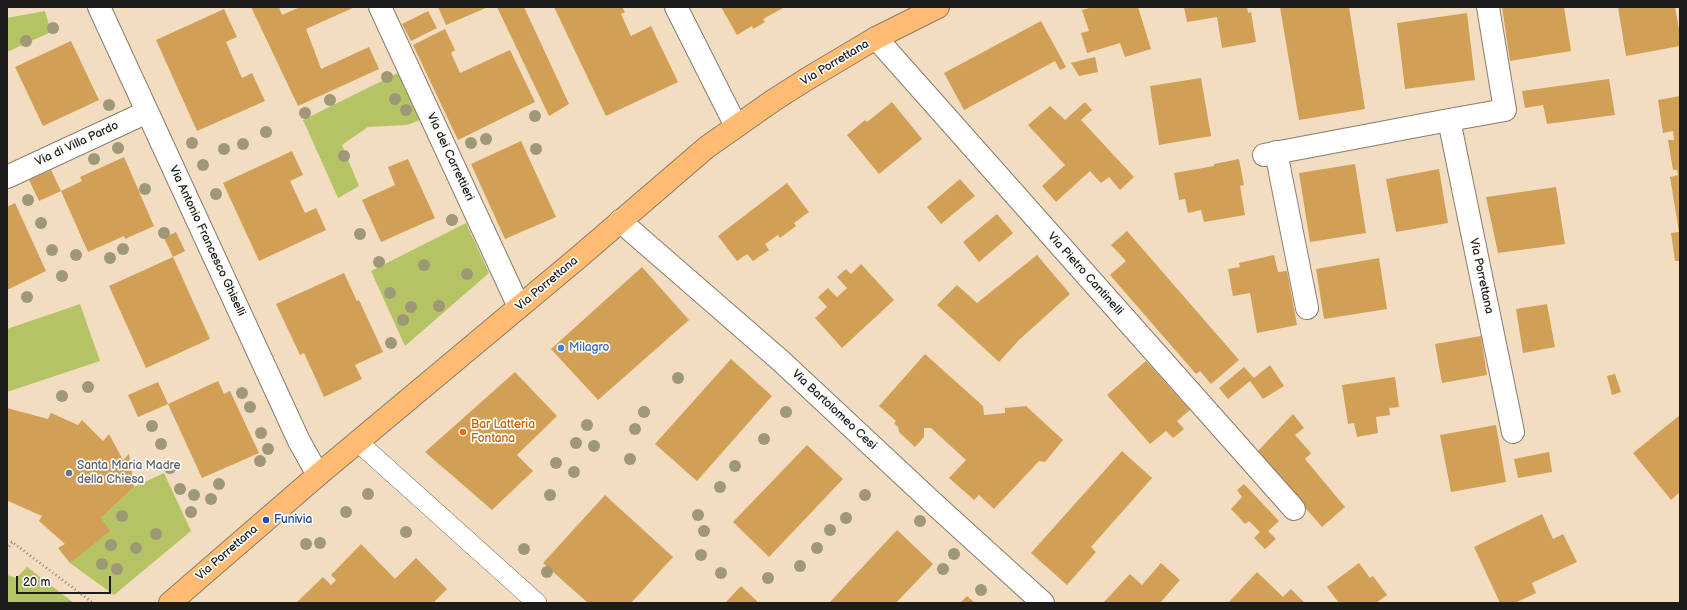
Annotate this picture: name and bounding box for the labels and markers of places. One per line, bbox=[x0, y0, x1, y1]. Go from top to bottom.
place label: Milagro bbox=[569, 341, 609, 355]
marker: Milagro bbox=[556, 343, 566, 353]
place label: Bar Latteria Fontana bbox=[471, 418, 535, 446]
marker: Bar Latteria Fontana bbox=[458, 427, 468, 437]
place label: Santa Maria Madre della Chiesa bbox=[77, 459, 181, 487]
marker: Santa Maria Madre della Chiesa bbox=[64, 468, 74, 478]
place label: Funivia bbox=[274, 513, 312, 527]
marker: Funivia bbox=[261, 515, 271, 525]

